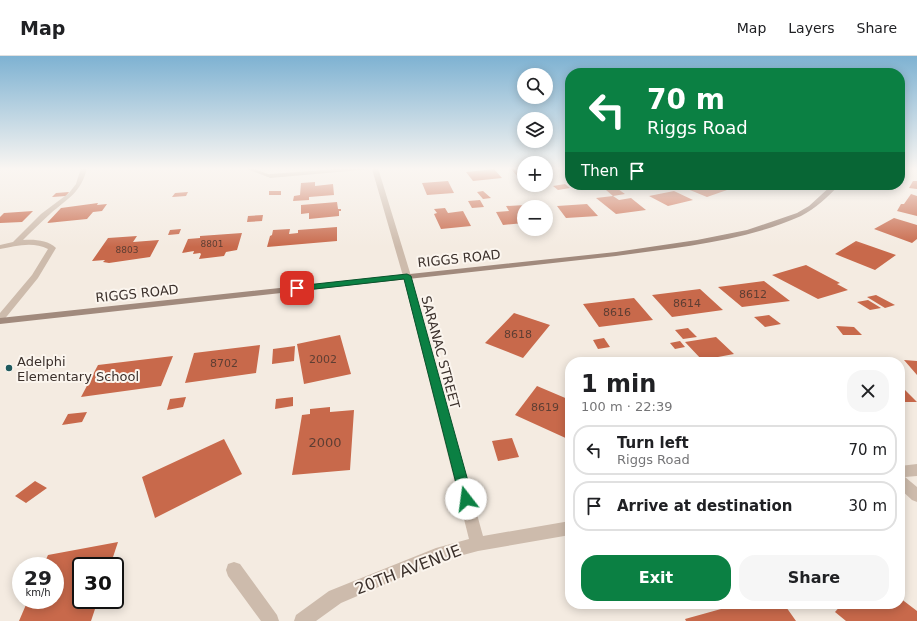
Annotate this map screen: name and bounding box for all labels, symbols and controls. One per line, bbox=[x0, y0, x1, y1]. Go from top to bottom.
text: Map bbox=[20, 17, 65, 39]
text: Map bbox=[737, 20, 766, 36]
text: Layers bbox=[788, 20, 835, 36]
text: Share bbox=[857, 20, 897, 36]
map controls bbox=[517, 68, 553, 236]
button: search bbox=[517, 68, 553, 104]
text: 70 m bbox=[647, 83, 725, 116]
icon: left bbox=[581, 84, 633, 136]
button: layers bbox=[517, 112, 553, 148]
text: Riggs Road bbox=[647, 117, 748, 138]
button: + bbox=[517, 156, 553, 192]
icon: arrive bbox=[626, 160, 648, 182]
text: Then bbox=[581, 162, 618, 180]
button: − bbox=[517, 200, 553, 236]
house number: 8801 bbox=[201, 239, 223, 249]
house number: 8803 bbox=[116, 245, 138, 255]
street label: RIGGS ROAD bbox=[417, 247, 501, 270]
pin bbox=[280, 271, 314, 305]
icon: arrive bbox=[286, 277, 308, 299]
street label: RIGGS ROAD bbox=[95, 282, 179, 305]
house number: 8612 bbox=[739, 288, 767, 301]
street label: SARANAC STREET bbox=[418, 294, 463, 410]
house number: 8614 bbox=[673, 297, 701, 310]
house number: 8616 bbox=[603, 306, 631, 319]
house number: 8618 bbox=[504, 328, 532, 341]
house number: 2002 bbox=[309, 353, 337, 366]
place label: Adelphi Elementary School bbox=[17, 354, 139, 384]
house number: 8702 bbox=[210, 357, 238, 370]
marker: Adelphi Elementary School bbox=[4, 363, 14, 373]
text: 1 min bbox=[581, 370, 656, 398]
button: close bbox=[847, 370, 889, 412]
text: 100 m · 22:39 bbox=[581, 399, 672, 414]
house number: 8619 bbox=[531, 401, 559, 414]
text: Turn left bbox=[617, 434, 689, 452]
house number: 2000 bbox=[308, 435, 342, 450]
icon: left bbox=[583, 439, 605, 461]
text: 70 m bbox=[849, 441, 887, 459]
text: Riggs Road bbox=[617, 452, 690, 467]
position arrow bbox=[445, 478, 487, 520]
icon: arrive bbox=[583, 495, 605, 517]
text: Arrive at destination bbox=[617, 497, 792, 515]
text: 30 m bbox=[849, 497, 887, 515]
street label: 20TH AVENUE bbox=[352, 541, 464, 598]
button: Exit bbox=[581, 555, 731, 601]
button: Share bbox=[739, 555, 889, 601]
speed limit sign: 30 bbox=[72, 557, 124, 609]
text: 29 bbox=[24, 566, 52, 590]
text: km/h bbox=[25, 587, 51, 598]

